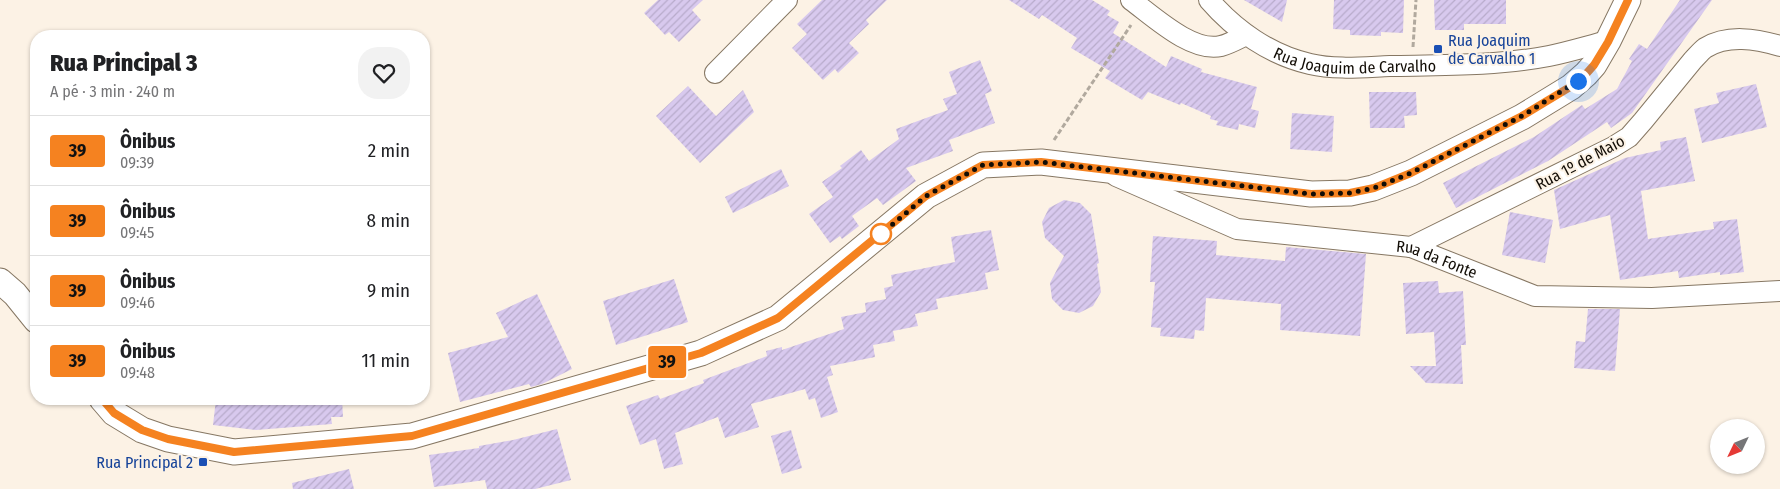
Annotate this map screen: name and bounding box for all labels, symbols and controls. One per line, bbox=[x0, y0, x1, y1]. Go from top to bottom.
place label: Rua Joaquim de Carvalho 1 bbox=[1448, 31, 1535, 68]
street label: Rua Joaquim de Carvalho bbox=[1271, 43, 1436, 78]
marker: Rua Joaquim de Carvalho 1 bbox=[1432, 43, 1444, 55]
button: heart bbox=[358, 47, 410, 99]
text: Rua Principal 3 bbox=[50, 49, 197, 77]
your location bbox=[1566, 69, 1591, 94]
text: A pé · 3 min · 240 m bbox=[50, 82, 175, 101]
text: Ônibus bbox=[120, 130, 175, 153]
street label: Rua 1º de Maio bbox=[1533, 131, 1628, 194]
text: 2 min bbox=[368, 139, 410, 162]
text: 39 bbox=[69, 140, 86, 162]
text: 09:39 bbox=[120, 153, 154, 172]
text: Ônibus bbox=[120, 200, 175, 223]
text: 8 min bbox=[367, 209, 410, 232]
text: 39 bbox=[69, 210, 86, 232]
text: 09:45 bbox=[120, 223, 154, 242]
unlabelled marker bbox=[870, 223, 892, 245]
street label: Rua da Fonte bbox=[1395, 237, 1480, 282]
text: Ônibus bbox=[120, 270, 175, 293]
text: 9 min bbox=[367, 279, 410, 302]
text: 39 bbox=[69, 280, 86, 302]
text: 09:46 bbox=[120, 293, 155, 312]
text: Ônibus bbox=[120, 340, 175, 363]
line badge: 39 bbox=[644, 346, 690, 378]
text: 11 min bbox=[362, 349, 410, 372]
text: 39 bbox=[69, 350, 86, 372]
text: 39 bbox=[658, 351, 676, 373]
text: 09:48 bbox=[120, 363, 155, 382]
north arrow bbox=[1710, 419, 1765, 474]
map controls bbox=[1710, 419, 1765, 474]
place label: Rua Principal 2 bbox=[96, 453, 193, 472]
marker: Rua Principal 2 bbox=[197, 456, 209, 468]

